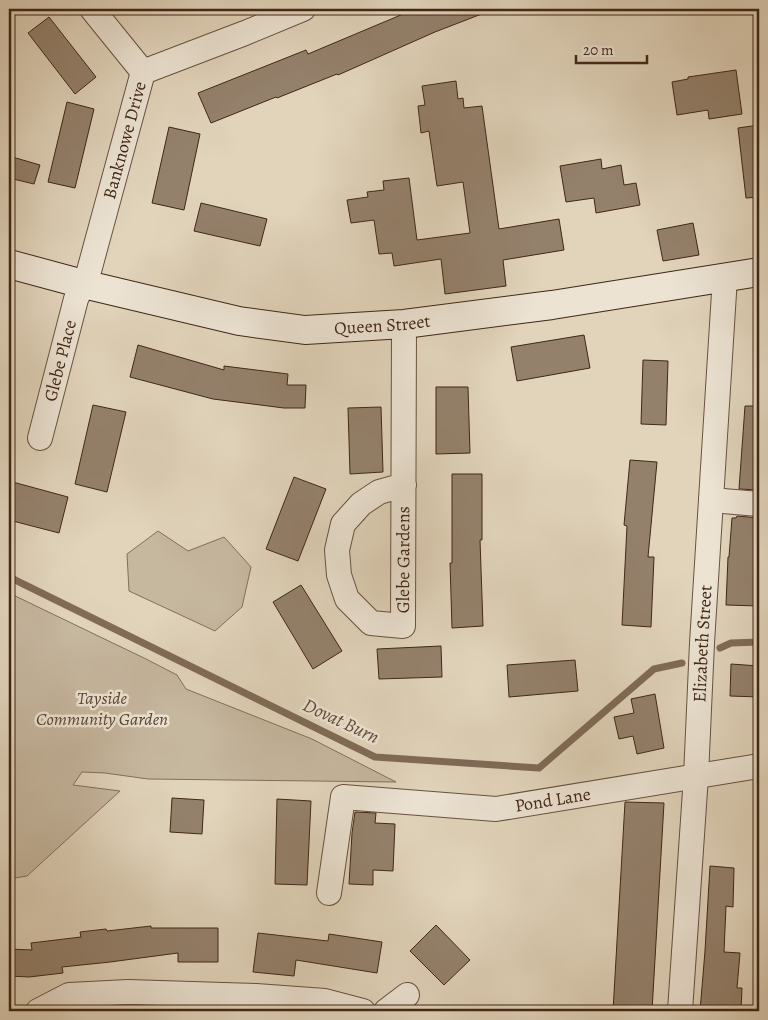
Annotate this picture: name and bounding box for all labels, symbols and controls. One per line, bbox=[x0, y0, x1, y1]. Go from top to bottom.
scale bar bbox=[576, 32, 647, 64]
text: 20 m bbox=[583, 40, 614, 60]
street label: Banknowe Drive bbox=[97, 79, 152, 202]
street label: Queen Street bbox=[334, 309, 432, 340]
street label: Glebe Place bbox=[38, 317, 82, 404]
street label: Glebe Gardens bbox=[391, 506, 415, 613]
street label: Elizabeth Street bbox=[687, 584, 718, 703]
park label: Tayside Community Garden bbox=[36, 686, 168, 731]
water label: Dovat Burn bbox=[299, 692, 383, 750]
street label: Pond Lane bbox=[513, 782, 593, 818]

